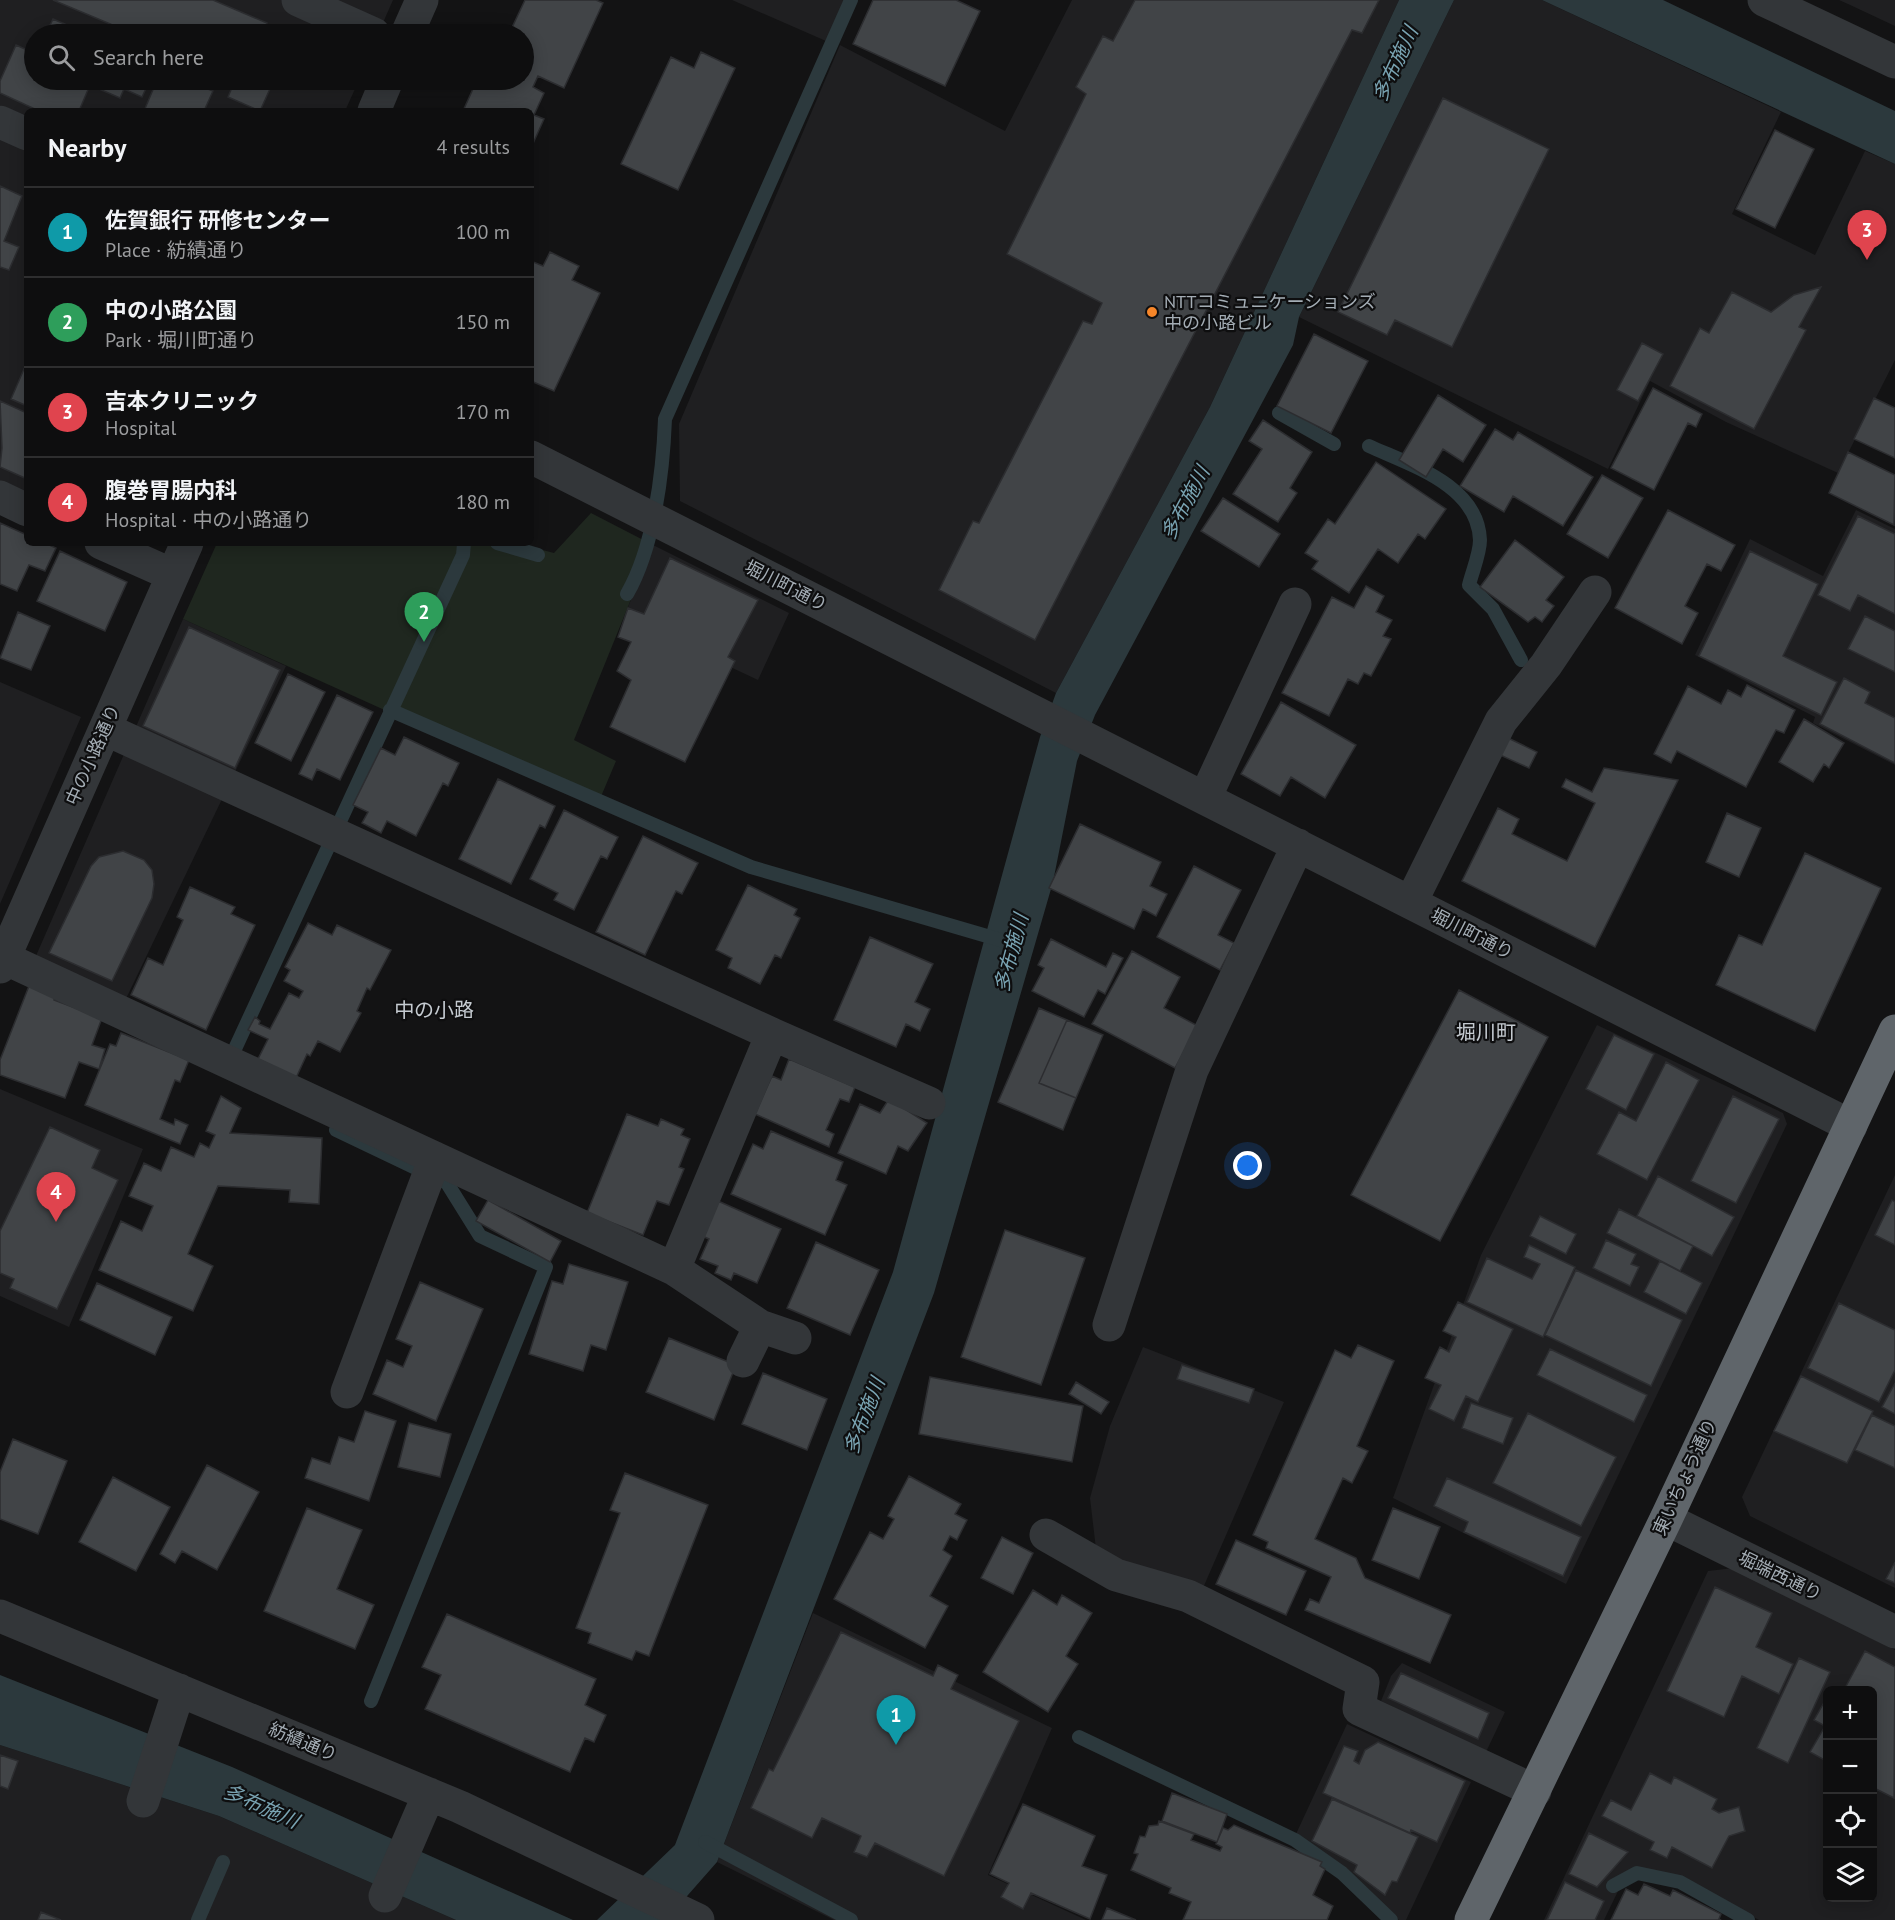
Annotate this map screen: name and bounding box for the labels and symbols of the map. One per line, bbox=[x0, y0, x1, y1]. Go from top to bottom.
water label: 多布施川 bbox=[1366, 20, 1425, 106]
pin: 3 bbox=[1848, 210, 1886, 260]
place label: NTTコミュニケーションズ 中の小路ビル bbox=[1164, 290, 1376, 334]
marker: NTTコミュニケーションズ 中の小路ビル bbox=[1145, 305, 1159, 319]
water label: 多布施川 bbox=[1155, 460, 1216, 544]
street label: 堀川町通り bbox=[741, 555, 832, 616]
pin: 2 bbox=[404, 592, 444, 642]
street label: 中の小路通り bbox=[60, 701, 125, 809]
street label: 堀川町通り bbox=[1427, 903, 1518, 964]
water label: 多布施川 bbox=[988, 909, 1034, 995]
district label: 中の小路 bbox=[394, 997, 474, 1023]
district label: 堀川町 bbox=[1456, 1019, 1516, 1045]
your location bbox=[1233, 1151, 1262, 1180]
pin: 4 bbox=[36, 1172, 76, 1222]
water label: 多布施川 bbox=[838, 1372, 891, 1458]
street label: 東いちょう通り bbox=[1647, 1415, 1722, 1539]
street label: 堀端西通り bbox=[1735, 1545, 1826, 1606]
pin: 1 bbox=[876, 1696, 916, 1745]
street label: 紡績通り bbox=[266, 1717, 341, 1766]
water label: 多布施川 bbox=[219, 1778, 305, 1835]

